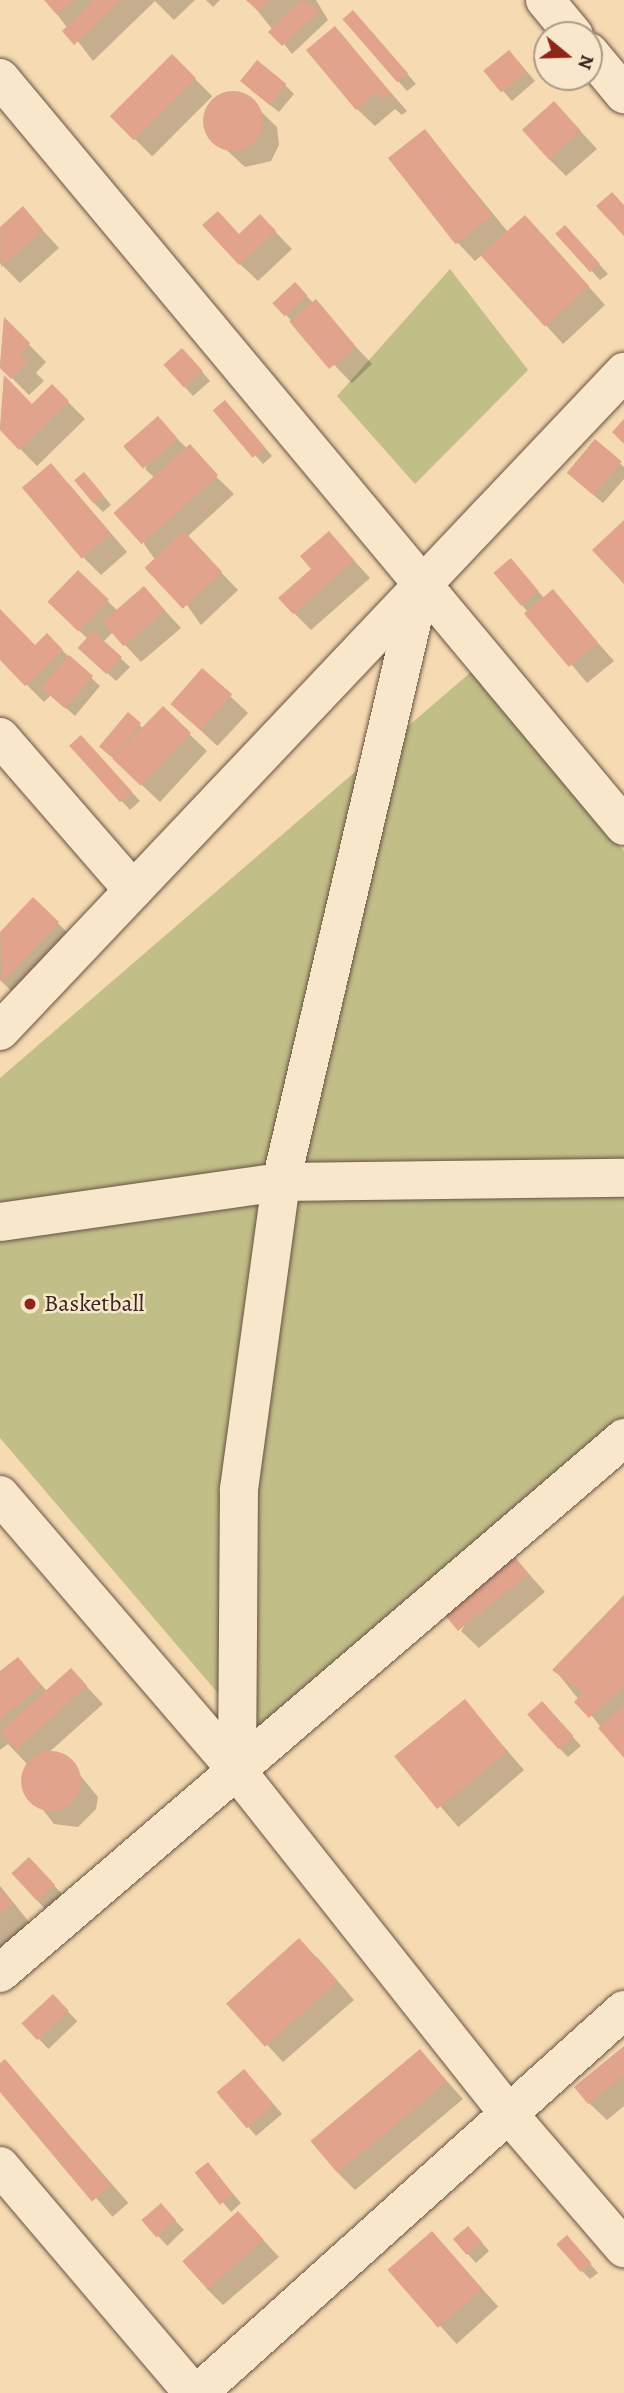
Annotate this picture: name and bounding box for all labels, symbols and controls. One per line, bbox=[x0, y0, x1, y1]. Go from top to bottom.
north arrow bbox=[533, 21, 603, 91]
text: N bbox=[571, 51, 601, 73]
place label: Basketball bbox=[44, 1290, 144, 1318]
marker: Basketball bbox=[22, 1296, 38, 1312]

